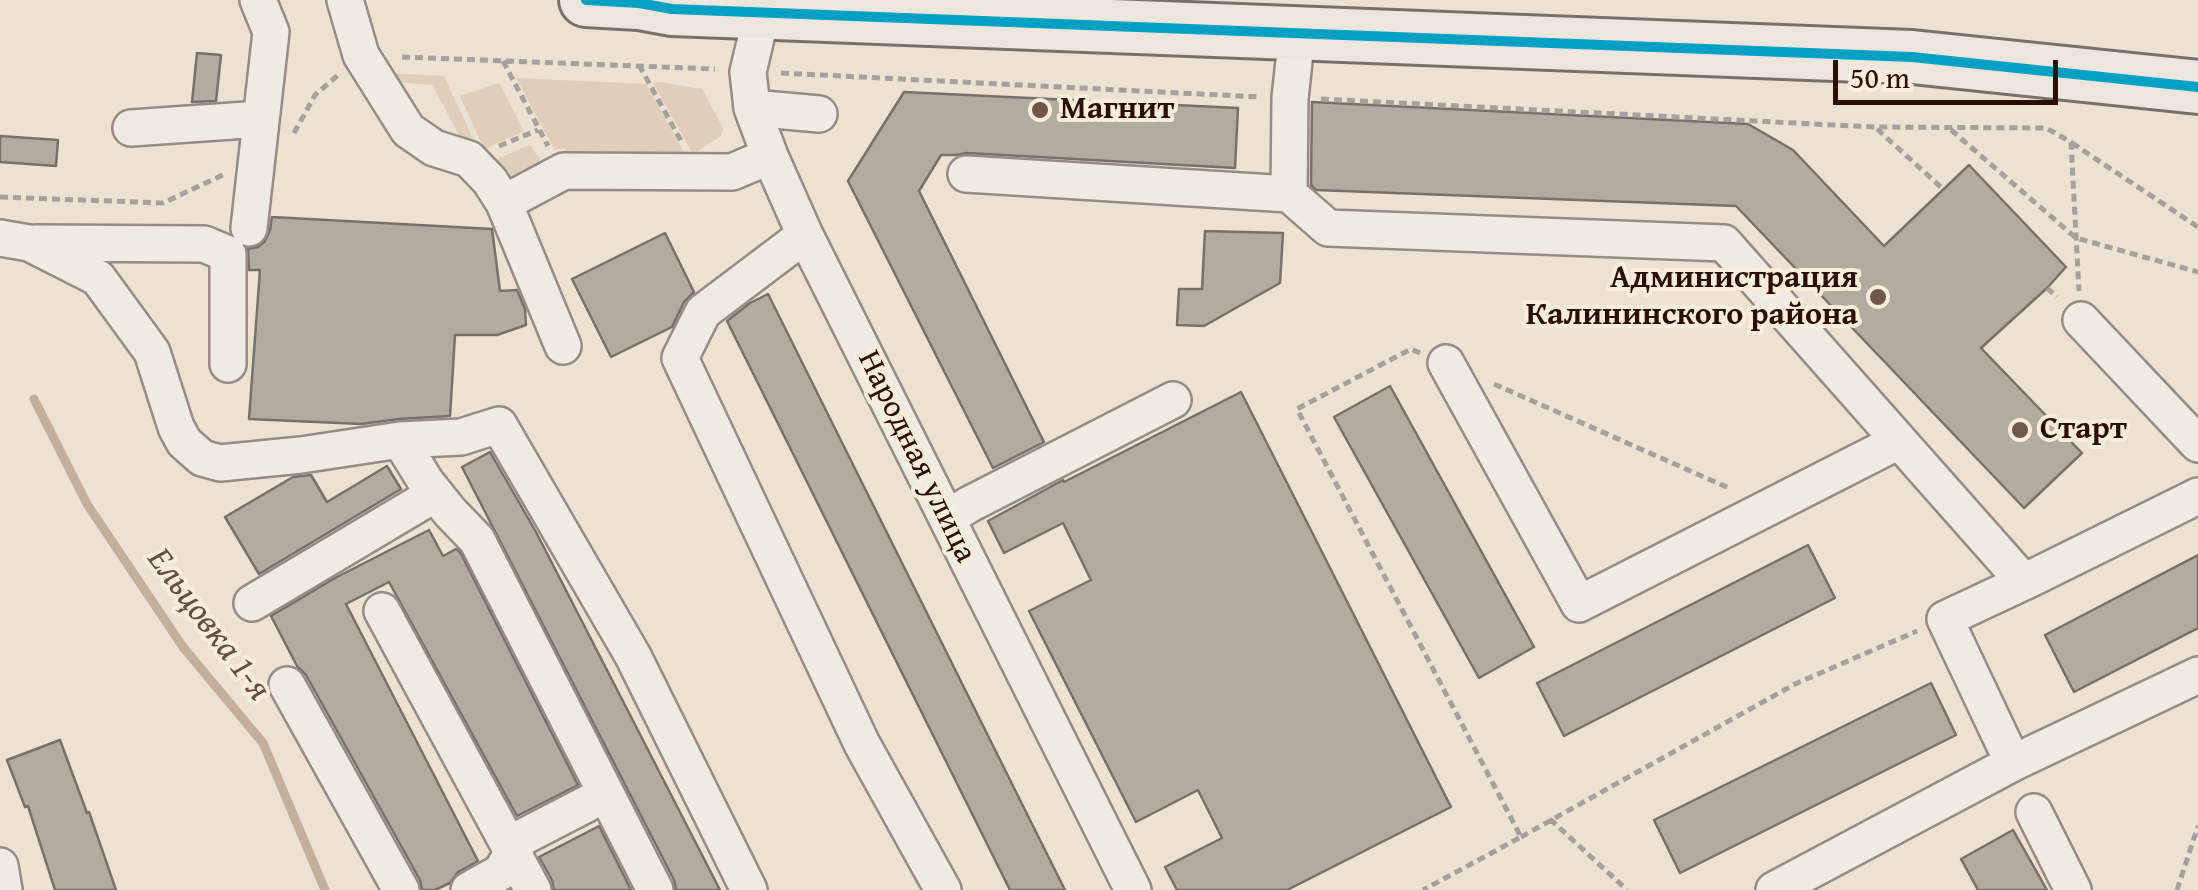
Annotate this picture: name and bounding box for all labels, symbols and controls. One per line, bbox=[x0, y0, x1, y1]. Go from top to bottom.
scale bar bbox=[1838, 40, 2063, 102]
text: 50 m bbox=[1850, 55, 1910, 99]
place label: Магнит bbox=[1060, 91, 1174, 129]
marker: Магнит bbox=[1029, 99, 1051, 121]
place label: Администрация Калининского района bbox=[1526, 260, 1858, 335]
marker: Администрация Калининского района bbox=[1867, 286, 1889, 308]
street label: Народная улица bbox=[848, 345, 984, 569]
place label: Старт bbox=[2040, 411, 2127, 449]
marker: Старт bbox=[2009, 419, 2031, 441]
water label: Ельцовка 1-я bbox=[137, 540, 279, 710]

